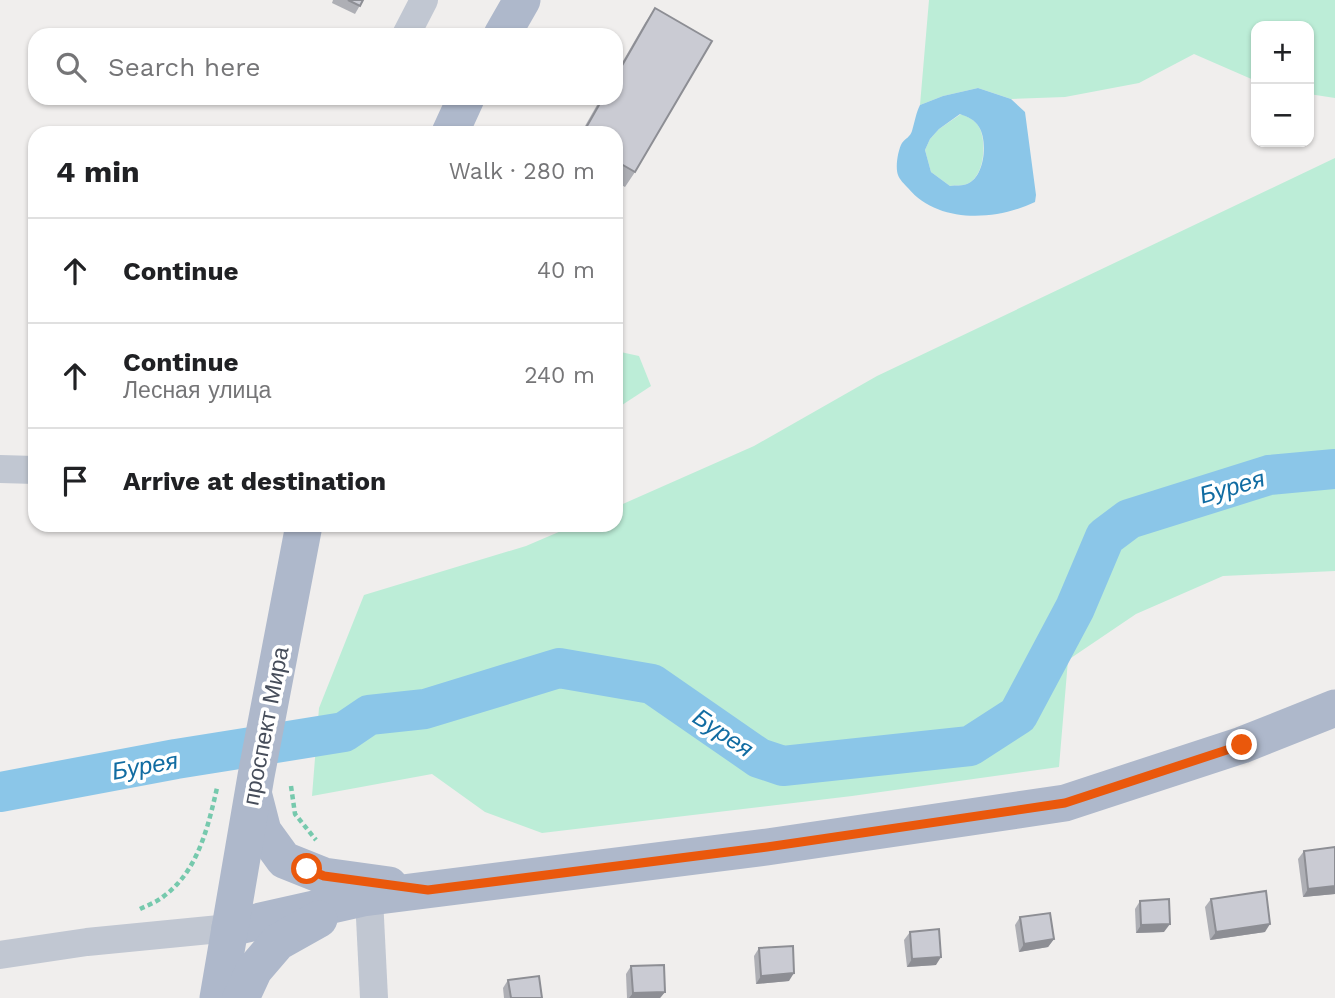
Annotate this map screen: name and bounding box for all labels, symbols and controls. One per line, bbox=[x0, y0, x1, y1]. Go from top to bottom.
map controls bbox=[1251, 21, 1314, 147]
button: + bbox=[1251, 21, 1314, 84]
search box bbox=[28, 28, 623, 105]
icon: search bbox=[52, 48, 90, 86]
text: Search here bbox=[108, 52, 260, 82]
button: − bbox=[1251, 84, 1314, 147]
text: 4 min bbox=[56, 154, 140, 189]
text: Walk · 280 m bbox=[449, 158, 595, 185]
icon: ahead bbox=[56, 252, 94, 290]
text: Continue bbox=[123, 256, 239, 286]
text: 40 m bbox=[537, 257, 595, 284]
text: Continue bbox=[123, 347, 239, 377]
icon: ahead bbox=[56, 357, 94, 395]
text: 240 m bbox=[524, 362, 595, 389]
text: Лесная улица bbox=[123, 377, 271, 404]
icon: arrive bbox=[56, 462, 94, 500]
water label: Бурея bbox=[1196, 464, 1268, 510]
text: Arrive at destination bbox=[123, 466, 386, 496]
street label: проспект Мира bbox=[237, 644, 295, 808]
water label: Бурея bbox=[688, 703, 759, 763]
route end bbox=[1226, 729, 1257, 760]
water label: Бурея bbox=[110, 746, 180, 786]
route start bbox=[291, 853, 322, 884]

